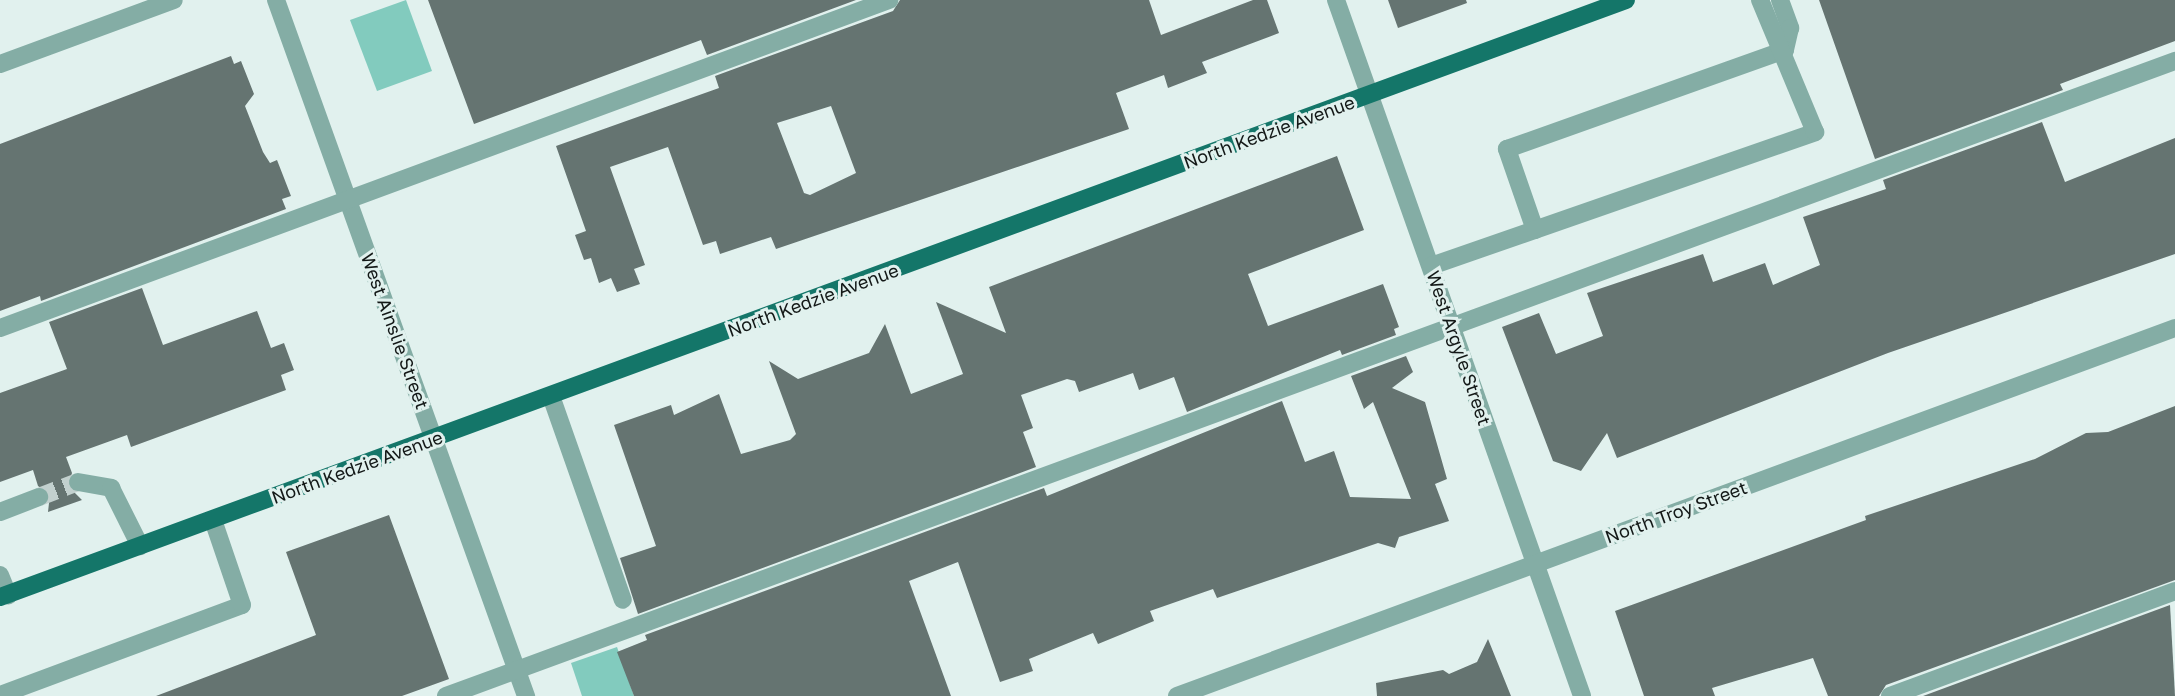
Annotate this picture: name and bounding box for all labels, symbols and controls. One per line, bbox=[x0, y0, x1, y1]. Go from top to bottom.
street label: North Kedzie Avenue bbox=[1180, 91, 1358, 173]
street label: West Ainslie Street bbox=[357, 250, 433, 412]
street label: North Kedzie Avenue bbox=[724, 259, 902, 341]
street label: West Argyle Street bbox=[1422, 268, 1496, 428]
street label: North Kedzie Avenue bbox=[268, 426, 446, 508]
street label: North Troy Street bbox=[1602, 476, 1750, 548]

